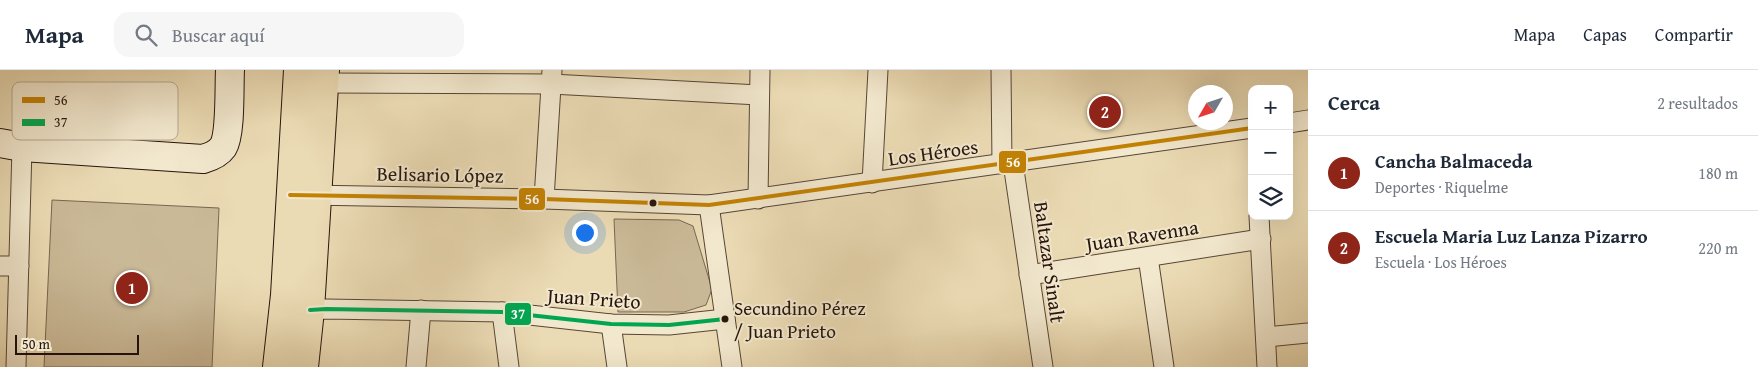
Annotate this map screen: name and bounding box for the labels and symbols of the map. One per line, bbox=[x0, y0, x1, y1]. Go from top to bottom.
legend bbox=[12, 82, 178, 140]
north arrow bbox=[1188, 85, 1233, 130]
text: 56 bbox=[54, 90, 68, 110]
pin: 2 bbox=[1089, 93, 1121, 131]
text: 37 bbox=[54, 112, 68, 132]
street label: Los Héroes bbox=[886, 131, 980, 173]
line badge: 56 bbox=[998, 150, 1027, 174]
text: 56 bbox=[1006, 152, 1020, 172]
street label: Belisario López bbox=[376, 158, 504, 190]
line badge: 56 bbox=[518, 187, 546, 211]
text: 56 bbox=[525, 189, 539, 209]
unlabelled marker bbox=[648, 198, 658, 208]
street label: Baltazar Sinalt bbox=[1027, 199, 1073, 325]
street label: Juan Ravenna bbox=[1081, 212, 1201, 259]
your location bbox=[572, 220, 598, 246]
pin: 1 bbox=[116, 269, 148, 307]
street label: Juan Prieto bbox=[543, 280, 642, 316]
place label: Secundino Pérez / Juan Prieto bbox=[734, 294, 866, 345]
line badge: 37 bbox=[504, 302, 532, 326]
text: 37 bbox=[511, 304, 525, 324]
marker: Secundino Pérez / Juan Prieto bbox=[720, 314, 730, 324]
scale bar bbox=[15, 332, 139, 355]

